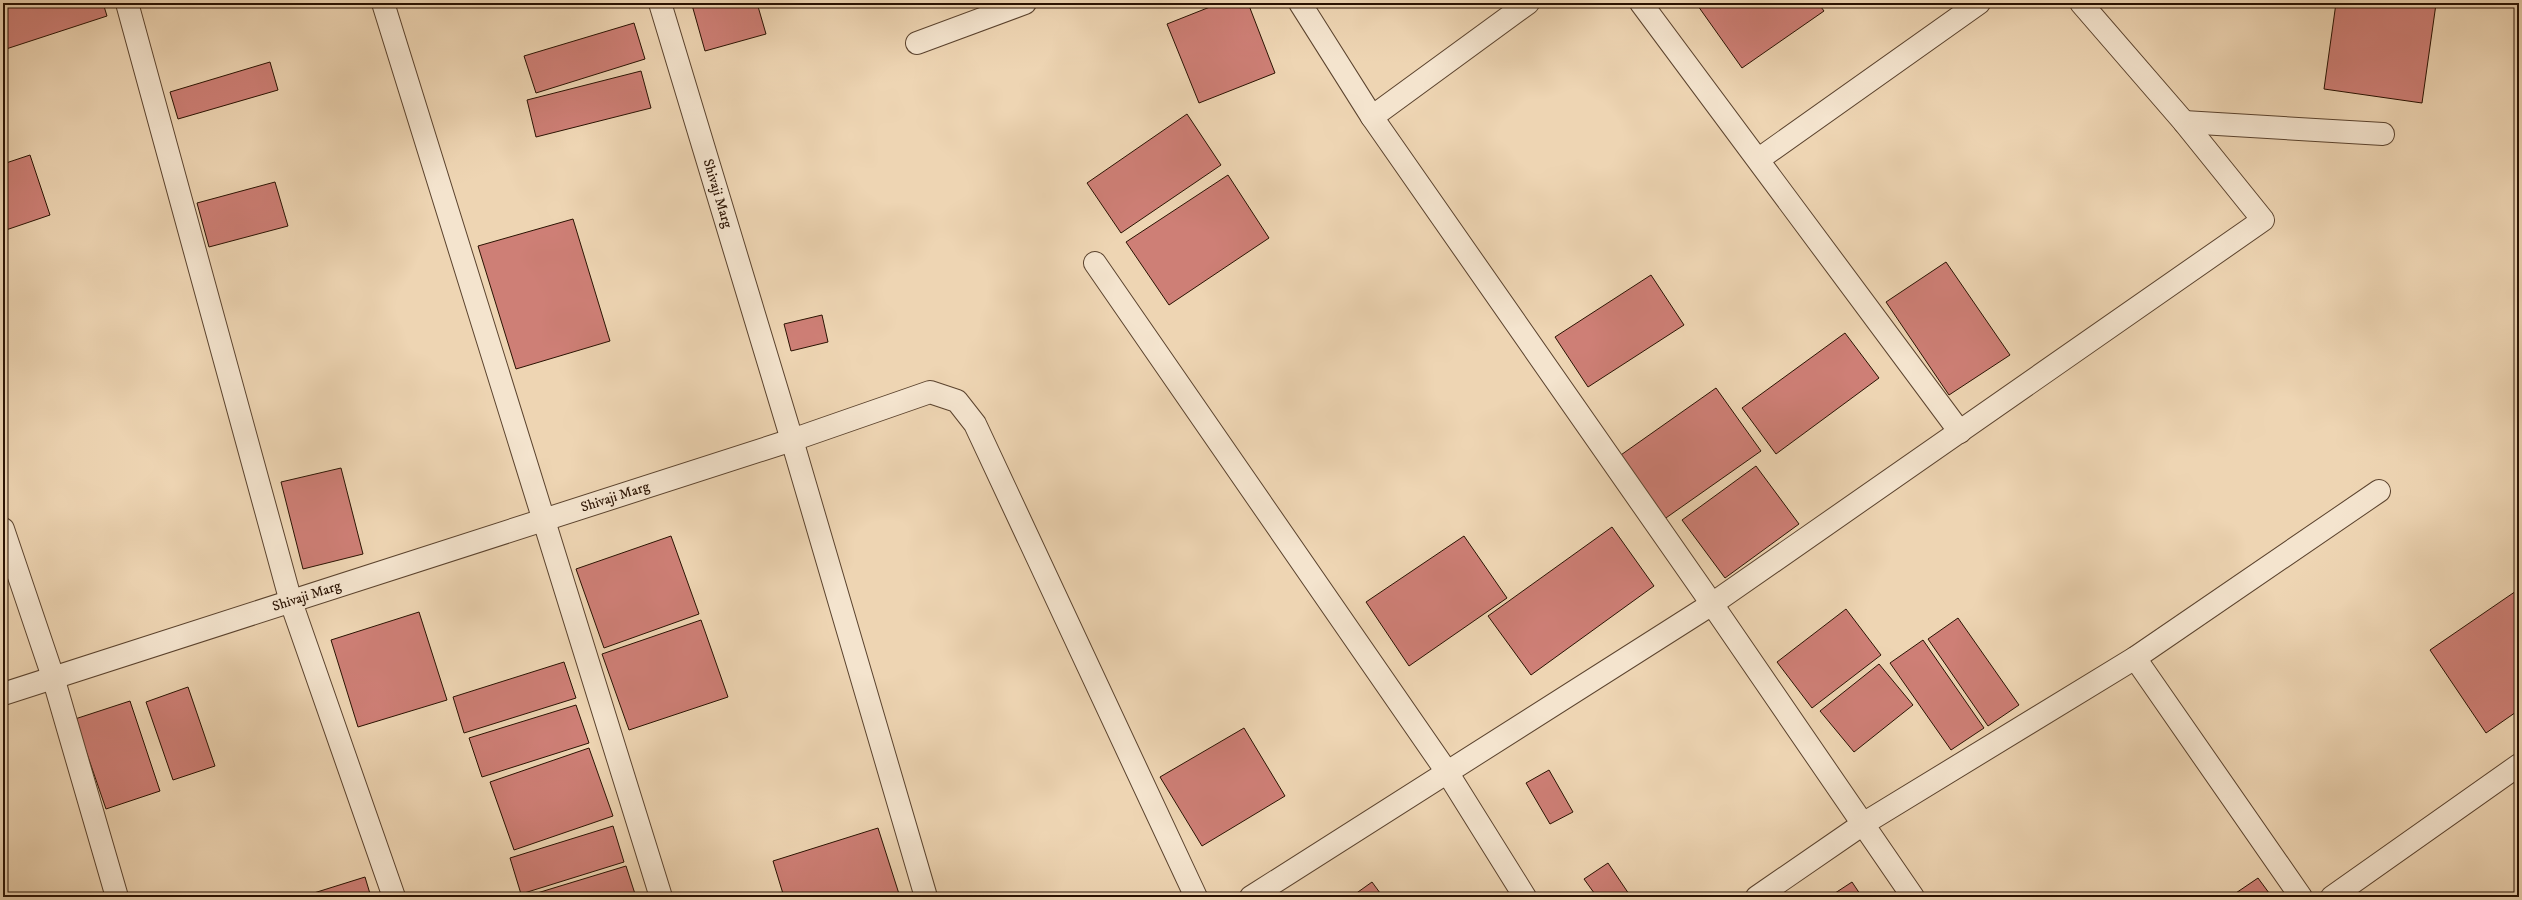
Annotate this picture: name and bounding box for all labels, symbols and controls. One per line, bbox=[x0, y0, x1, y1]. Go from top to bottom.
street label: Shivaji Marg bbox=[699, 157, 736, 230]
street label: Shivaji Marg bbox=[578, 477, 652, 516]
street label: Shivaji Marg bbox=[270, 577, 343, 616]

